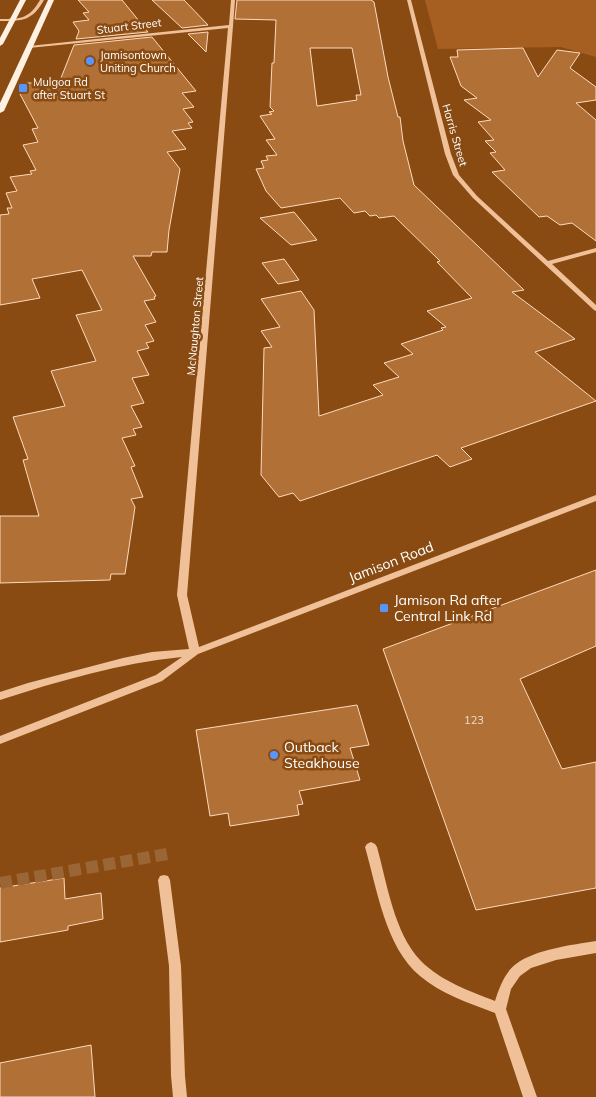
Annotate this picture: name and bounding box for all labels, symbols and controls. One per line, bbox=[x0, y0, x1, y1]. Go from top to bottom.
street label: Stuart Street bbox=[96, 15, 162, 37]
place label: Jamisontown Uniting Church bbox=[100, 48, 176, 75]
marker: Jamisontown Uniting Church bbox=[84, 55, 96, 67]
place label: Mulgoa Rd after Stuart St bbox=[33, 75, 105, 102]
marker: Mulgoa Rd after Stuart St bbox=[17, 82, 29, 94]
street label: Harris Street bbox=[439, 102, 471, 168]
street label: McNaughton Street bbox=[184, 276, 206, 376]
street label: Jamison Road bbox=[346, 538, 436, 586]
place label: Jamison Rd after Central Link Rd bbox=[394, 591, 502, 625]
marker: Jamison Rd after Central Link Rd bbox=[378, 602, 390, 614]
house number: 123 bbox=[464, 713, 484, 727]
place label: Outback Steakhouse bbox=[284, 738, 360, 772]
marker: Outback Steakhouse bbox=[268, 749, 280, 761]

